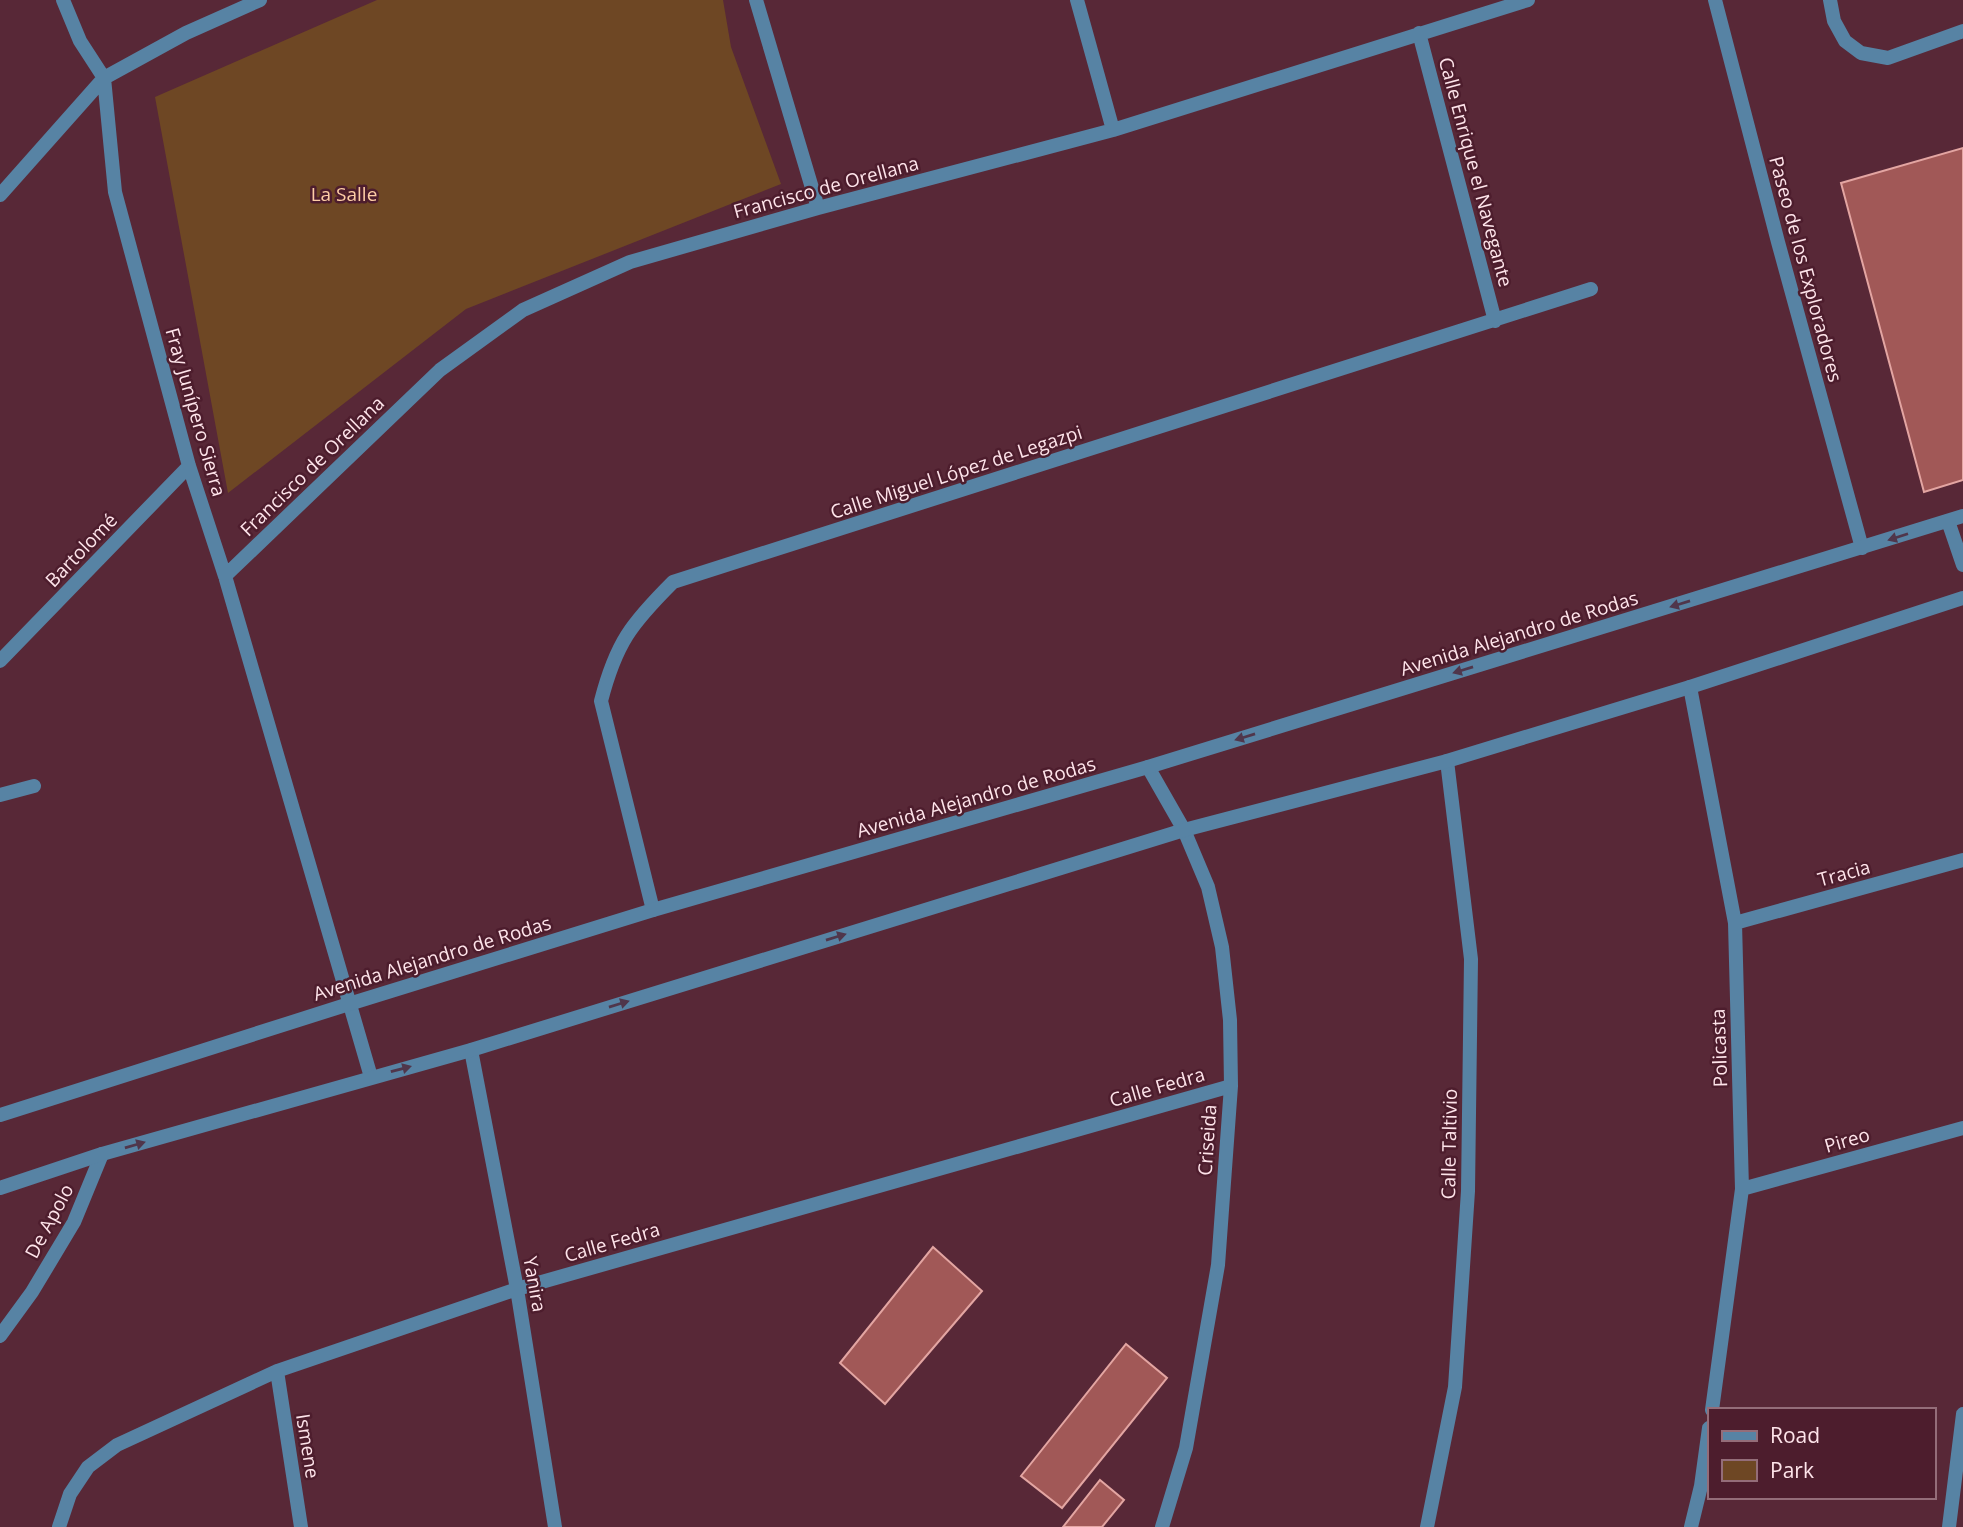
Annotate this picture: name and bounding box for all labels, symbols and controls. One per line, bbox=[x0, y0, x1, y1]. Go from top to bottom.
street label: Calle Enrique el Navegante bbox=[1433, 54, 1519, 290]
street label: Francisco de Orellana bbox=[730, 150, 922, 224]
street label: Paseo de los Exploradores bbox=[1763, 153, 1849, 385]
park label: La Salle bbox=[311, 181, 377, 207]
street label: Fray Junípero Sierra bbox=[159, 325, 233, 499]
street label: Francisco de Orellana bbox=[234, 390, 390, 542]
street label: Calle Miguel López de Legazpi bbox=[827, 419, 1085, 525]
street label: Bartolomé bbox=[39, 507, 123, 593]
one-way arrow bbox=[1887, 532, 1908, 542]
street label: Avenida Alejandro de Rodas bbox=[1397, 584, 1641, 682]
one-way arrow bbox=[1670, 599, 1691, 609]
one-way arrow bbox=[1452, 666, 1473, 676]
one-way arrow bbox=[1235, 732, 1256, 742]
street label: Avenida Alejandro de Rodas bbox=[853, 750, 1099, 844]
street label: Tracia bbox=[1815, 854, 1873, 892]
street label: Avenida Alejandro de Rodas bbox=[310, 909, 554, 1007]
one-way arrow bbox=[826, 932, 847, 942]
one-way arrow bbox=[608, 999, 629, 1009]
street label: Policasta bbox=[1705, 1008, 1733, 1088]
street label: Calle Fedra bbox=[1106, 1061, 1208, 1113]
one-way arrow bbox=[390, 1063, 412, 1074]
street label: Calle Taltivio bbox=[1435, 1088, 1463, 1200]
street label: Criseida bbox=[1192, 1104, 1222, 1176]
street label: Pireo bbox=[1821, 1121, 1873, 1159]
one-way arrow bbox=[125, 1139, 146, 1149]
street label: De Apolo bbox=[19, 1179, 79, 1263]
street label: Calle Fedra bbox=[561, 1216, 663, 1268]
street label: Yanira bbox=[517, 1254, 553, 1314]
legend bbox=[1708, 1408, 1935, 1499]
street label: Ismene bbox=[290, 1412, 326, 1480]
text: Road bbox=[1770, 1421, 1820, 1449]
text: Park bbox=[1770, 1456, 1814, 1484]

